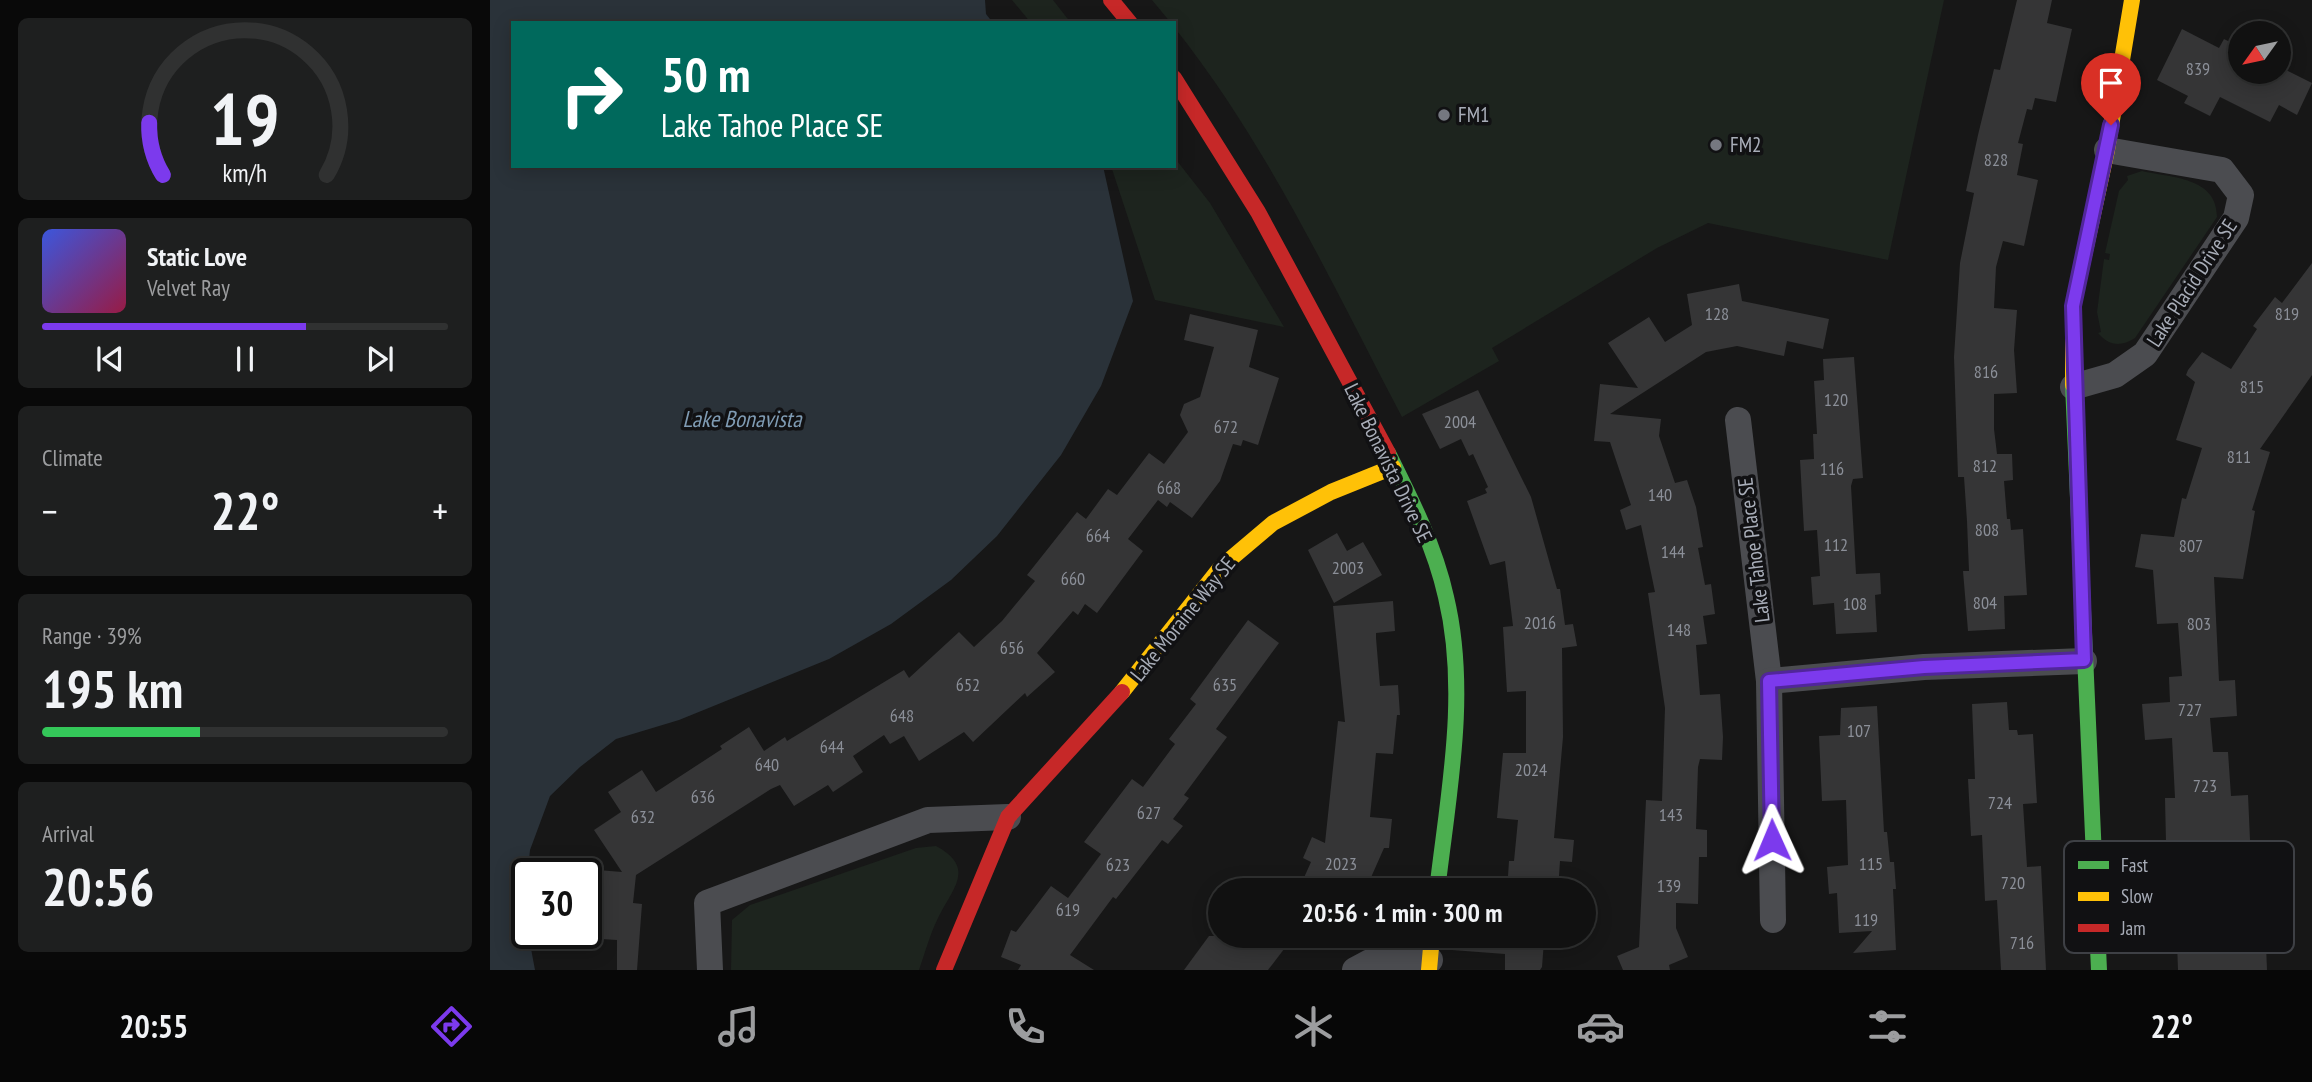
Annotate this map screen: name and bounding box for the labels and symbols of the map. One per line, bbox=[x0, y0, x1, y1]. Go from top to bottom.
north arrow bbox=[2228, 21, 2291, 84]
pin bbox=[2081, 53, 2141, 125]
house number: 839 bbox=[2186, 57, 2210, 80]
place label: FM1 bbox=[1458, 101, 1490, 128]
marker: FM1 bbox=[1436, 107, 1452, 123]
place label: FM2 bbox=[1730, 131, 1762, 158]
marker: FM2 bbox=[1708, 137, 1724, 153]
house number: 828 bbox=[1984, 148, 2008, 171]
street label: Lake Placid Drive SE bbox=[2140, 214, 2243, 352]
house number: 128 bbox=[1705, 302, 1729, 325]
house number: 819 bbox=[2275, 302, 2299, 325]
house number: 816 bbox=[1974, 360, 1998, 383]
house number: 815 bbox=[2240, 375, 2264, 398]
street label: Lake Bonavista Drive SE bbox=[1338, 379, 1439, 547]
house number: 120 bbox=[1824, 388, 1848, 411]
water label: Lake Bonavista bbox=[683, 404, 803, 433]
house number: 2004 bbox=[1444, 410, 1476, 433]
house number: 672 bbox=[1214, 415, 1238, 438]
house number: 811 bbox=[2227, 445, 2251, 468]
house number: 812 bbox=[1973, 454, 1997, 477]
house number: 116 bbox=[1820, 457, 1844, 480]
house number: 668 bbox=[1157, 476, 1181, 499]
street label: Lake Tahoe Place SE bbox=[1731, 476, 1776, 624]
house number: 140 bbox=[1648, 483, 1672, 506]
house number: 808 bbox=[1975, 518, 1999, 541]
house number: 664 bbox=[1086, 524, 1110, 547]
house number: 112 bbox=[1824, 533, 1848, 556]
house number: 807 bbox=[2179, 534, 2203, 557]
house number: 144 bbox=[1661, 540, 1685, 563]
street label: Lake Moraine Way SE bbox=[1124, 551, 1241, 686]
house number: 2003 bbox=[1332, 556, 1364, 579]
house number: 660 bbox=[1061, 567, 1085, 590]
house number: 804 bbox=[1973, 591, 1997, 614]
house number: 108 bbox=[1843, 592, 1867, 615]
house number: 2016 bbox=[1524, 611, 1556, 634]
house number: 803 bbox=[2187, 612, 2211, 635]
house number: 148 bbox=[1667, 618, 1691, 641]
house number: 656 bbox=[1000, 636, 1024, 659]
house number: 652 bbox=[956, 673, 980, 696]
house number: 635 bbox=[1213, 673, 1237, 696]
house number: 727 bbox=[2178, 698, 2202, 721]
house number: 648 bbox=[890, 704, 914, 727]
house number: 107 bbox=[1847, 719, 1871, 742]
house number: 644 bbox=[820, 735, 844, 758]
house number: 640 bbox=[755, 753, 779, 776]
house number: 2024 bbox=[1515, 758, 1547, 781]
house number: 723 bbox=[2193, 774, 2217, 797]
house number: 636 bbox=[691, 785, 715, 808]
house number: 724 bbox=[1988, 791, 2012, 814]
house number: 627 bbox=[1137, 801, 1161, 824]
house number: 143 bbox=[1659, 803, 1683, 826]
position arrow bbox=[1735, 803, 1809, 877]
house number: 632 bbox=[631, 805, 655, 828]
legend bbox=[2064, 841, 2294, 953]
house number: 2023 bbox=[1325, 852, 1357, 875]
house number: 115 bbox=[1859, 852, 1883, 875]
house number: 623 bbox=[1106, 853, 1130, 876]
text: Fast bbox=[2121, 853, 2149, 877]
speed limit sign: 30 bbox=[511, 858, 602, 949]
house number: 720 bbox=[2001, 871, 2025, 894]
house number: 139 bbox=[1657, 874, 1681, 897]
text: Slow bbox=[2121, 884, 2154, 908]
house number: 619 bbox=[1056, 898, 1080, 921]
house number: 119 bbox=[1854, 908, 1878, 931]
text: Jam bbox=[2120, 916, 2146, 940]
house number: 716 bbox=[2010, 931, 2034, 954]

